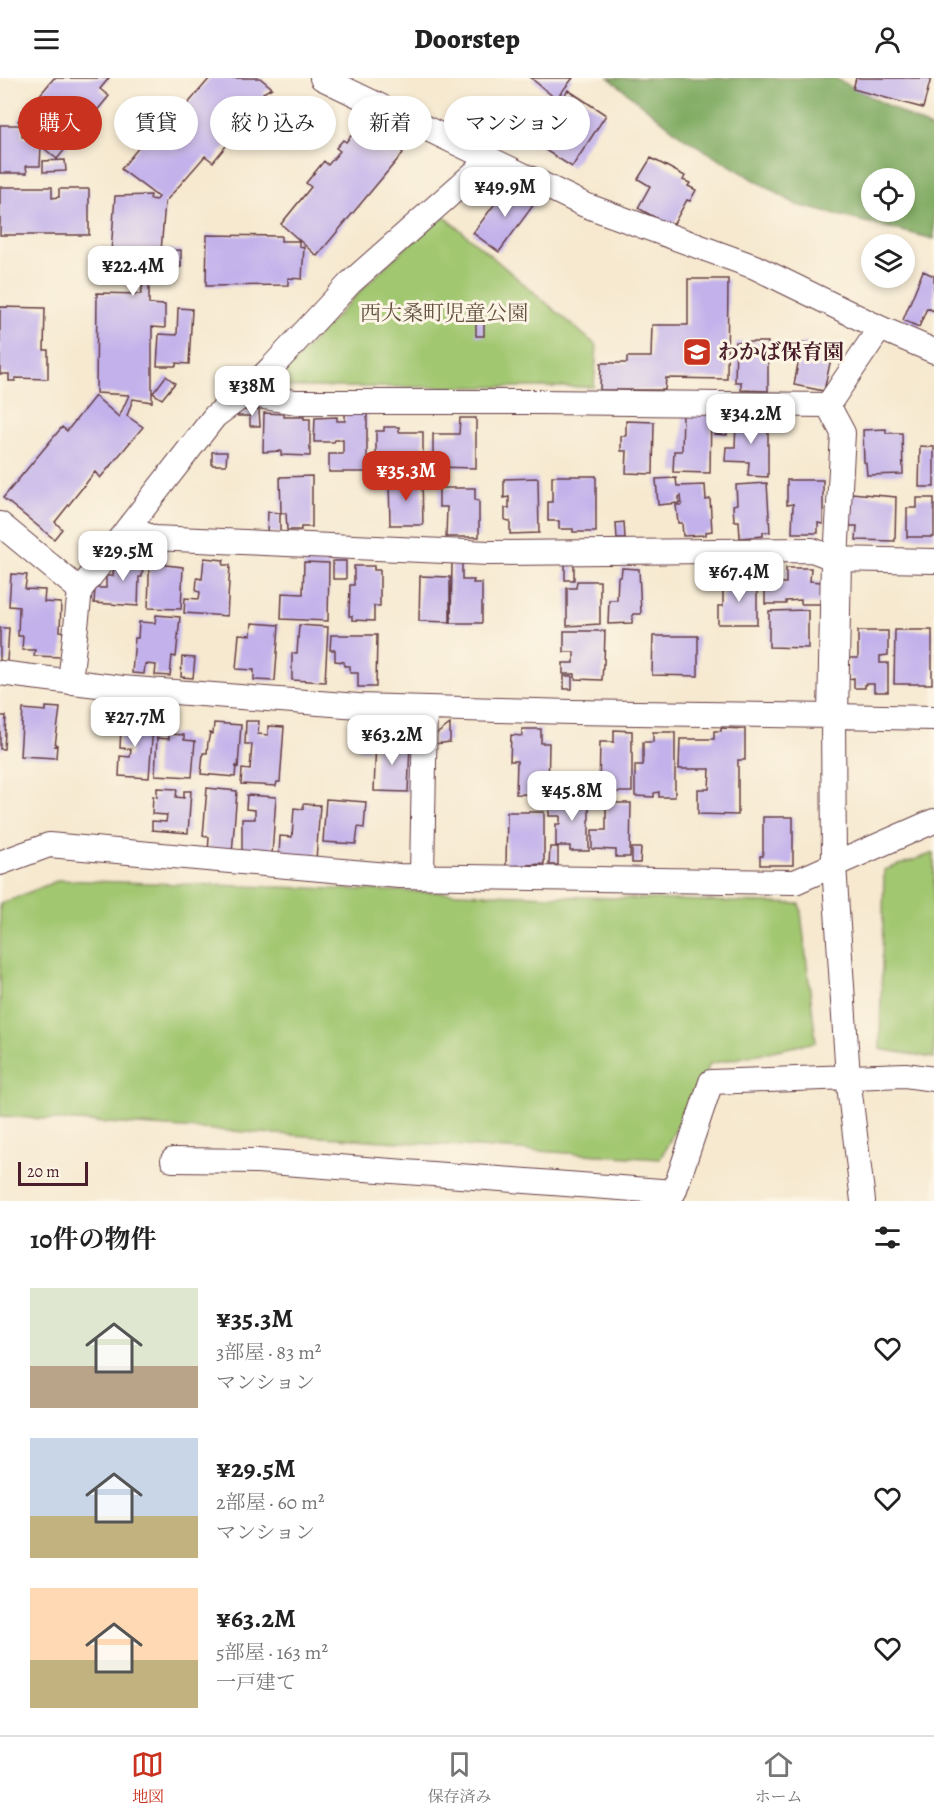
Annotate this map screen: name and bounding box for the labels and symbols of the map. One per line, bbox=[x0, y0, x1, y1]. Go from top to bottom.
pin: ¥49.9M bbox=[456, 167, 554, 218]
pin: ¥22.4M bbox=[84, 246, 182, 297]
park label: 西大桑町児童公園 bbox=[360, 299, 528, 327]
school or university icon: わかば保育園 bbox=[681, 336, 713, 368]
place label: わかば保育園 bbox=[718, 338, 844, 366]
pin: ¥38M bbox=[216, 366, 288, 417]
pin: ¥34.2M bbox=[702, 394, 800, 445]
pin: ¥35.3M bbox=[357, 451, 455, 502]
pin: ¥29.5M bbox=[74, 531, 172, 582]
pin: ¥67.4M bbox=[690, 552, 788, 603]
pin: ¥27.7M bbox=[86, 697, 184, 748]
pin: ¥63.2M bbox=[343, 715, 441, 766]
pin: ¥45.8M bbox=[523, 771, 621, 822]
scale bar bbox=[18, 1159, 88, 1186]

